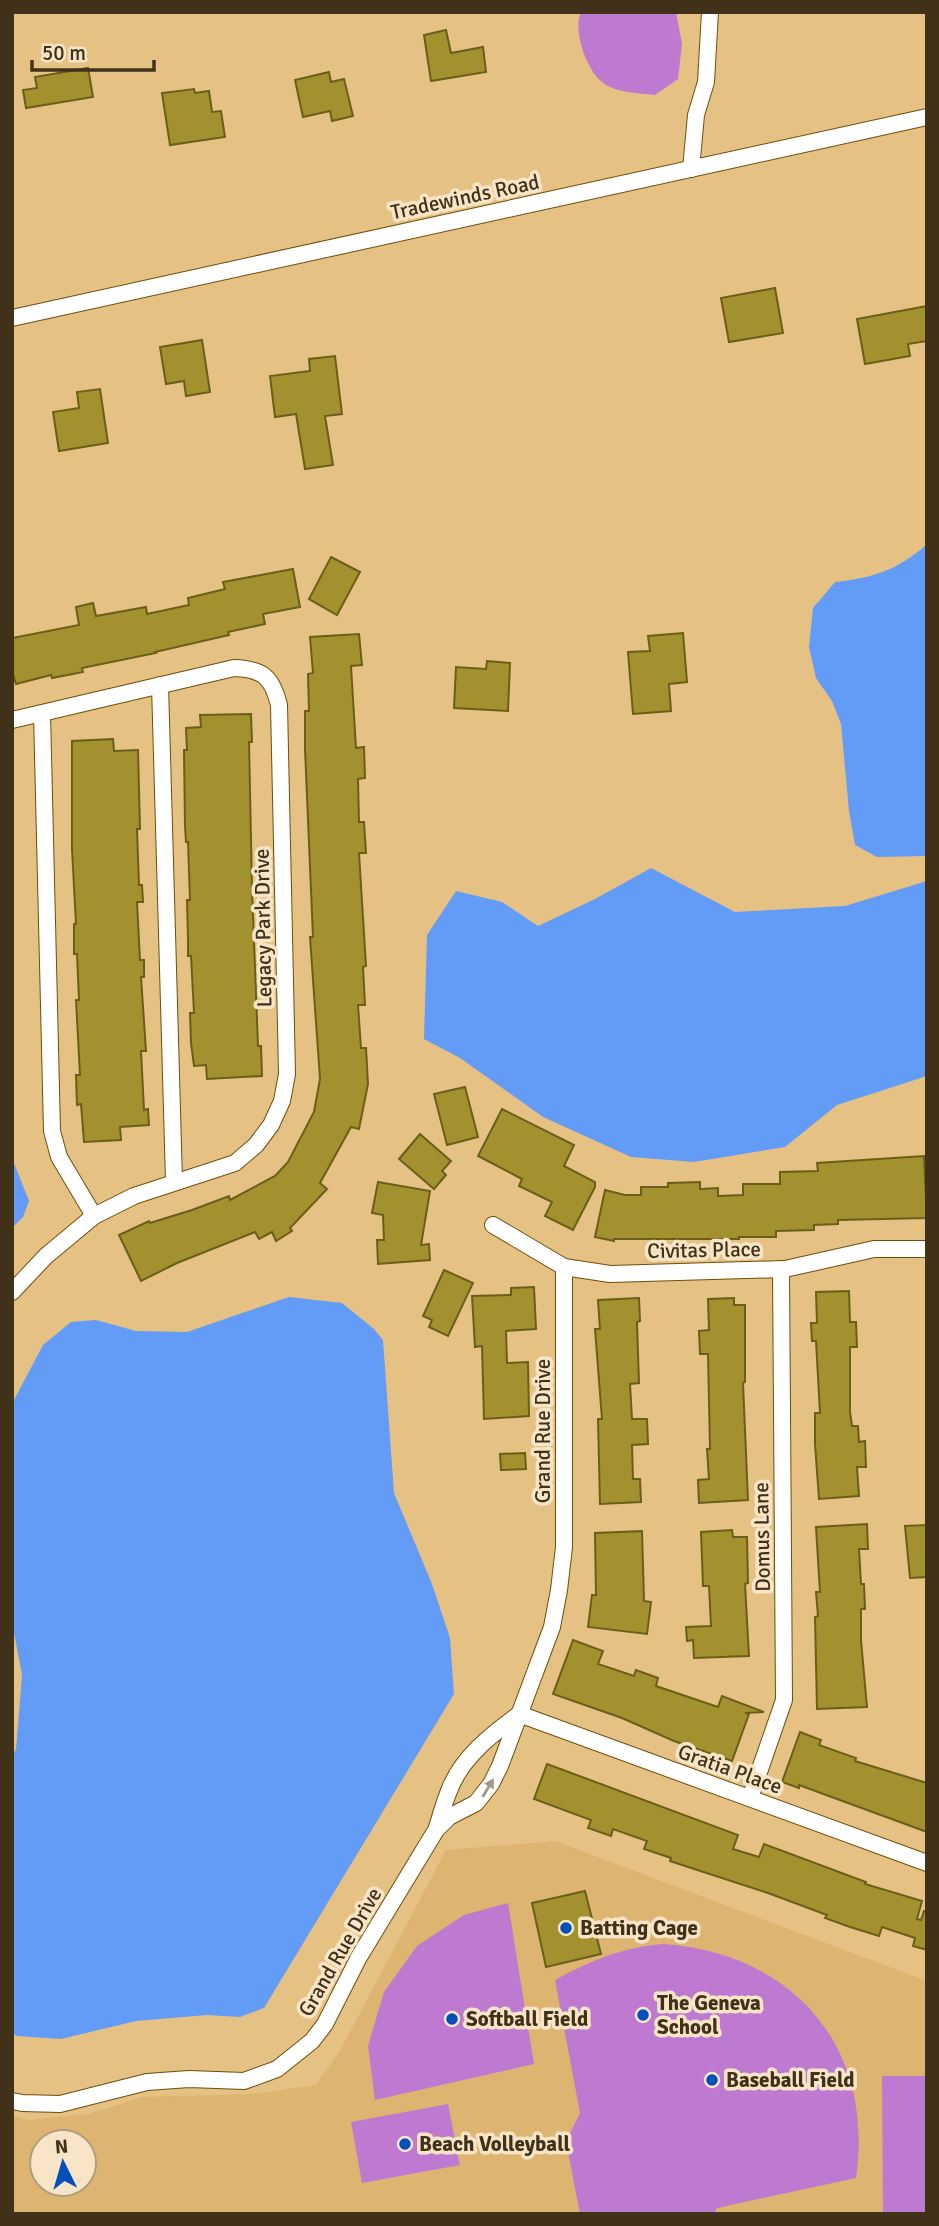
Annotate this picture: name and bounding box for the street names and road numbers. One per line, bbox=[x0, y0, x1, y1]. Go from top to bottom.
street label: Tradewinds Road bbox=[388, 169, 542, 225]
street label: Legacy Park Drive bbox=[249, 848, 277, 1008]
street label: Civitas Place bbox=[647, 1236, 761, 1264]
street label: Grand Rue Drive bbox=[530, 1359, 556, 1503]
street label: Domus Lane bbox=[748, 1482, 776, 1592]
street label: Gratia Place bbox=[674, 1738, 786, 1800]
street label: Grand Rue Drive bbox=[293, 1883, 387, 2021]

